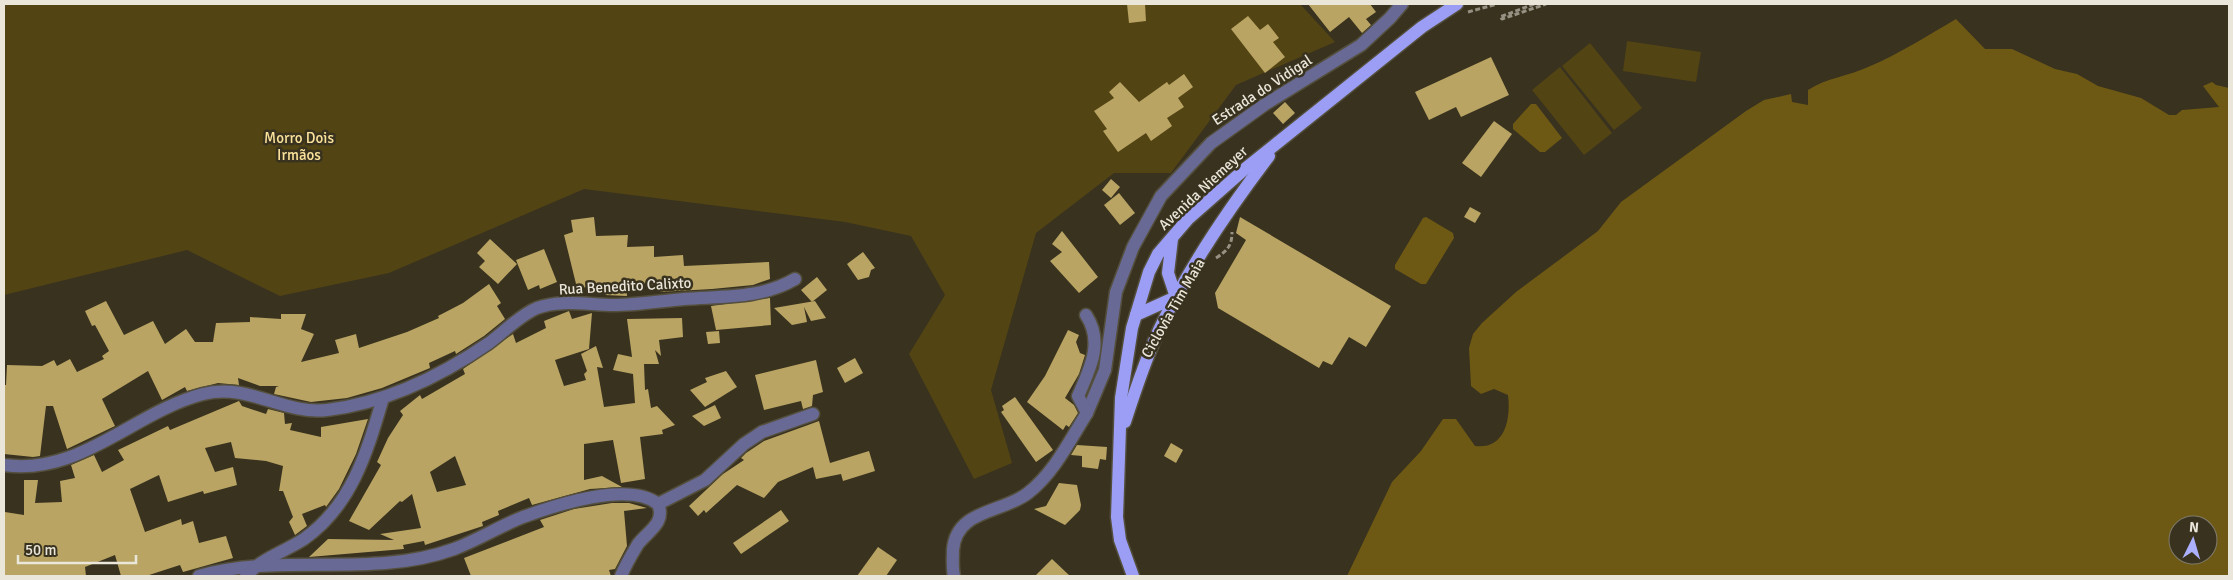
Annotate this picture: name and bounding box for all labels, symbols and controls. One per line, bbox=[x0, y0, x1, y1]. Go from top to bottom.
street label: Estrada do Vidigal bbox=[1209, 51, 1315, 129]
park label: Morro Dois Irmãos bbox=[264, 129, 334, 164]
street label: Avenida Niemeyer bbox=[1155, 142, 1252, 234]
street label: Ciclovia Tim Maia bbox=[1137, 255, 1209, 361]
street label: Rua Benedito Calixto bbox=[558, 274, 692, 298]
north arrow bbox=[2168, 515, 2218, 565]
text: N bbox=[2188, 519, 2200, 536]
scale bar bbox=[18, 532, 135, 564]
text: 50 m bbox=[25, 541, 56, 559]

